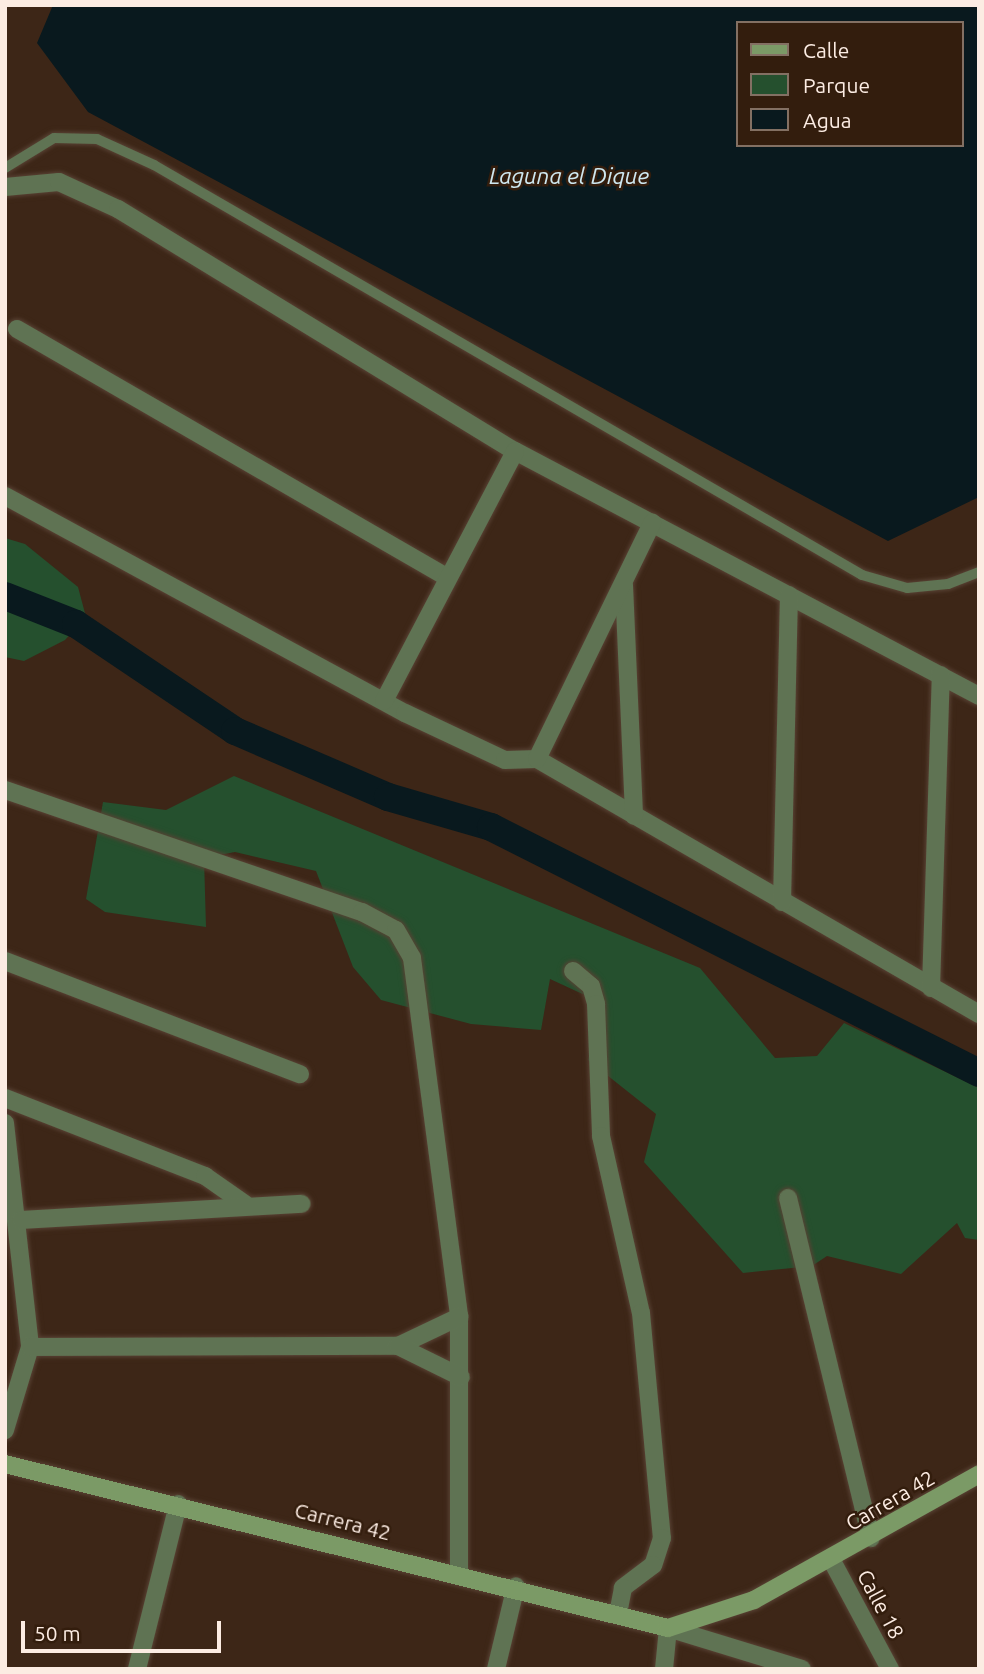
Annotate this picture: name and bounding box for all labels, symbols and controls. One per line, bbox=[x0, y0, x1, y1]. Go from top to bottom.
legend bbox=[736, 21, 963, 147]
text: Calle bbox=[803, 38, 849, 62]
text: Parque bbox=[803, 73, 870, 97]
text: Agua bbox=[803, 108, 852, 132]
water label: Laguna el Dique bbox=[489, 162, 649, 190]
street label: Carrera 42 bbox=[841, 1464, 939, 1536]
street label: Carrera 42 bbox=[292, 1497, 394, 1545]
street label: Calle 18 bbox=[852, 1565, 910, 1643]
scale bar bbox=[24, 1608, 224, 1652]
text: 50 m bbox=[34, 1621, 81, 1645]

